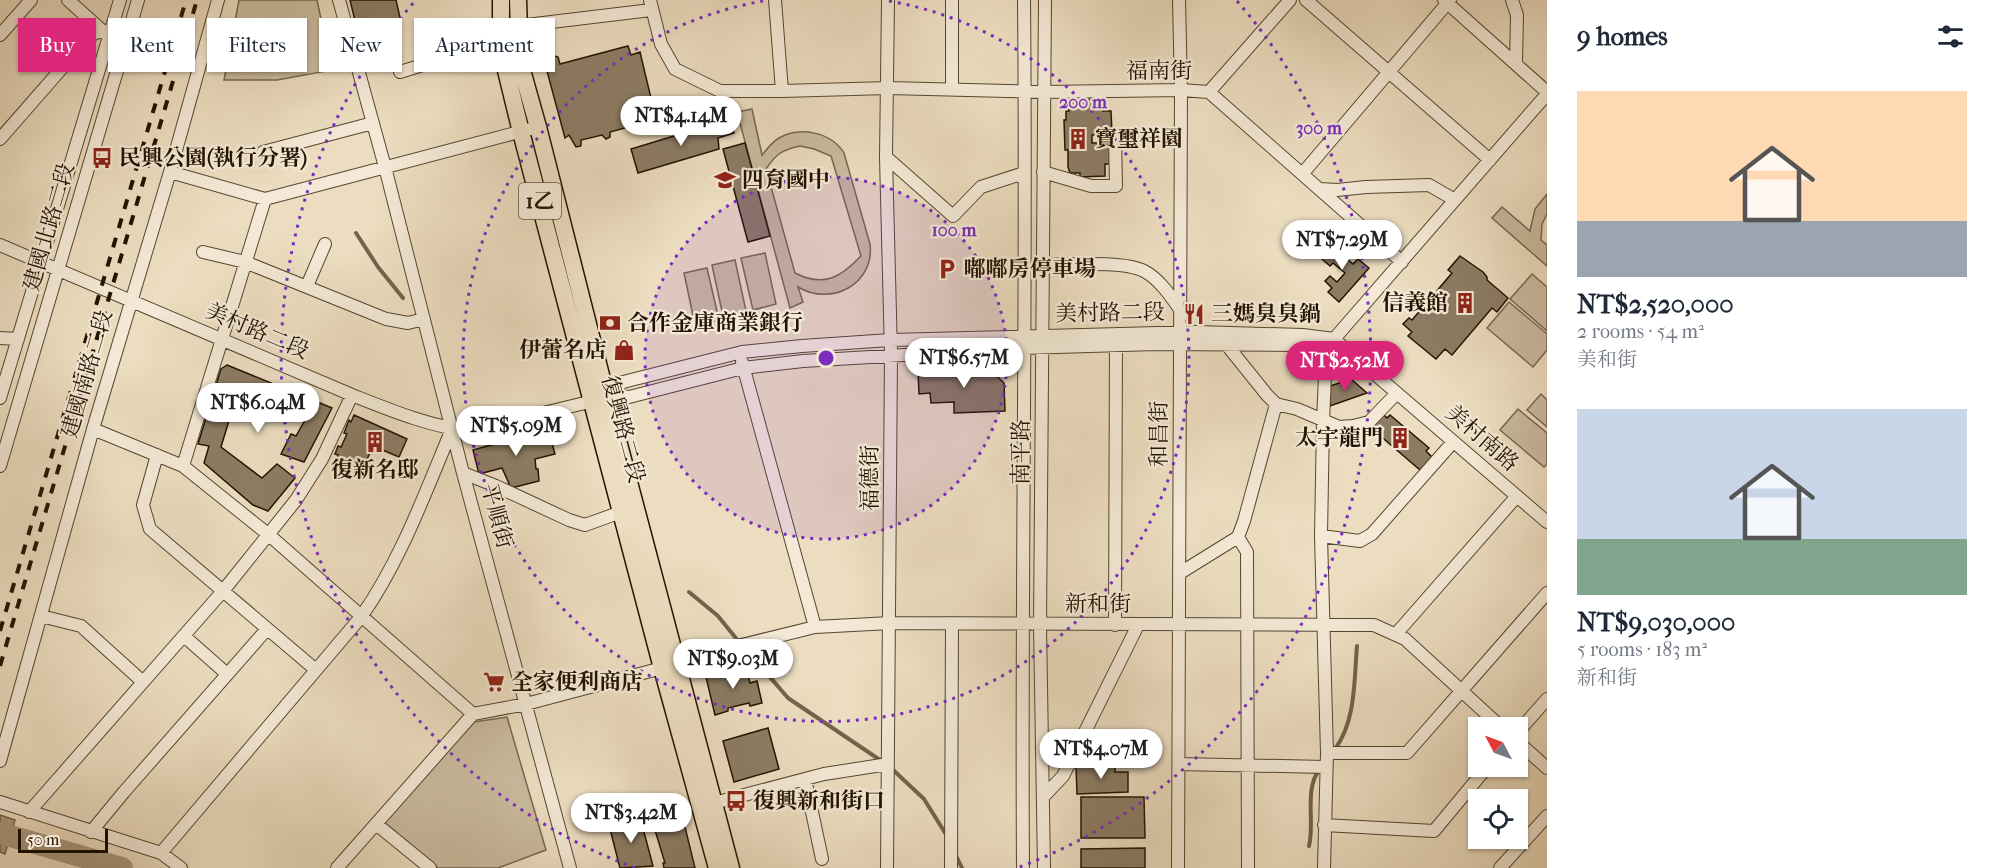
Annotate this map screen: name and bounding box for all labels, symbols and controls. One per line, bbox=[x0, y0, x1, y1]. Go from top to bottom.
chip: Buy bbox=[18, 18, 96, 72]
chip: Rent bbox=[108, 18, 195, 72]
chip: Filters bbox=[207, 18, 307, 72]
chip: New bbox=[319, 18, 402, 72]
chip: Apartment bbox=[414, 18, 555, 72]
icon: filters bbox=[1934, 20, 1967, 53]
text: 9 homes bbox=[1577, 21, 1668, 52]
street label: 福南街 bbox=[1126, 58, 1192, 84]
text: 200 m bbox=[1059, 92, 1108, 113]
pin: NT$4.14M bbox=[619, 96, 743, 147]
text: NT$4.14M bbox=[634, 104, 728, 127]
text: 300 m bbox=[1296, 118, 1343, 139]
place label: 寶璽祥園 bbox=[1095, 126, 1183, 152]
building icon: 寶璽祥園 bbox=[1066, 127, 1090, 151]
icon: home bbox=[1718, 130, 1826, 238]
place label: 民興公園(執行分署) bbox=[119, 145, 307, 171]
bus stop icon: 民興公園(執行分署) bbox=[90, 146, 114, 170]
street label: 建國北路二段 bbox=[18, 160, 80, 294]
place label: 四育國中 bbox=[742, 167, 830, 193]
school or university icon: 四育國中 bbox=[713, 168, 737, 192]
road number: 1乙 bbox=[519, 183, 561, 219]
text: 100 m bbox=[931, 220, 978, 241]
pin: NT$7.29M bbox=[1280, 220, 1404, 271]
text: NT$7.29M bbox=[1296, 228, 1388, 251]
place label: 嘟嘟房停車場 bbox=[964, 256, 1096, 282]
parking icon: 嘟嘟房停車場 bbox=[935, 257, 959, 281]
text: NT$2,520,000 bbox=[1577, 289, 1734, 320]
place label: 信義館 bbox=[1382, 290, 1448, 316]
building icon: 信義館 bbox=[1453, 291, 1477, 315]
street label: 美村路二段 bbox=[201, 298, 313, 364]
street label: 美村路二段 bbox=[1055, 299, 1165, 327]
place label: 三媽臭臭鍋 bbox=[1211, 301, 1321, 327]
restaurant icon: 三媽臭臭鍋 bbox=[1182, 302, 1206, 326]
street label: 建國南路二段 bbox=[56, 307, 118, 441]
place label: 合作金庫商業銀行 bbox=[627, 310, 803, 336]
bank icon: 合作金庫商業銀行 bbox=[598, 311, 622, 335]
text: 2 rooms · 54 m² bbox=[1577, 320, 1704, 343]
place label: 伊蕾名店 bbox=[519, 337, 607, 363]
shop icon: 伊蕾名店 bbox=[612, 338, 636, 362]
pin: NT$6.57M bbox=[902, 338, 1026, 389]
pin: NT$2.52M bbox=[1283, 341, 1407, 392]
text: NT$6.57M bbox=[919, 346, 1009, 369]
centre of rings bbox=[816, 348, 836, 368]
text: 美和街 bbox=[1577, 348, 1637, 371]
text: NT$2.52M bbox=[1300, 349, 1390, 372]
street label: 復興路二段 bbox=[596, 373, 650, 485]
pin: NT$6.04M bbox=[196, 383, 320, 434]
text: NT$6.04M bbox=[210, 391, 306, 414]
street label: 美村南路 bbox=[1440, 399, 1524, 477]
street label: 和昌街 bbox=[1146, 401, 1172, 467]
pin: NT$5.09M bbox=[454, 406, 578, 457]
text: NT$5.09M bbox=[470, 414, 562, 437]
street label: 南平路 bbox=[1008, 419, 1034, 485]
place label: 太宇龍門 bbox=[1295, 425, 1383, 451]
building icon: 太宇龍門 bbox=[1388, 426, 1412, 450]
building icon: 復新名邸 bbox=[363, 430, 387, 454]
street label: 福德街 bbox=[857, 445, 883, 511]
icon: home bbox=[1718, 448, 1826, 556]
place label: 復新名邸 bbox=[331, 457, 419, 483]
street label: 平順街 bbox=[476, 481, 518, 551]
street label: 新和街 bbox=[1065, 591, 1131, 617]
text: NT$9,030,000 bbox=[1577, 607, 1735, 638]
text: 5 rooms · 183 m² bbox=[1577, 638, 1707, 661]
pin: NT$9.03M bbox=[671, 639, 795, 690]
text: NT$9.03M bbox=[687, 647, 779, 670]
text: 新和街 bbox=[1577, 666, 1637, 689]
place label: 全家便利商店 bbox=[511, 669, 643, 695]
supermarket icon: 全家便利商店 bbox=[482, 670, 506, 694]
north arrow bbox=[1468, 717, 1528, 777]
map controls bbox=[1468, 717, 1528, 849]
pin: NT$4.07M bbox=[1039, 729, 1163, 780]
text: NT$4.07M bbox=[1054, 737, 1148, 760]
place label: 復興新和街口 bbox=[753, 788, 885, 814]
bus stop icon: 復興新和街口 bbox=[724, 789, 748, 813]
button: locate bbox=[1468, 789, 1528, 849]
pin: NT$3.42M bbox=[569, 793, 693, 844]
text: NT$3.42M bbox=[585, 801, 677, 824]
scale bar bbox=[18, 826, 108, 854]
text: 50 m bbox=[27, 830, 59, 849]

